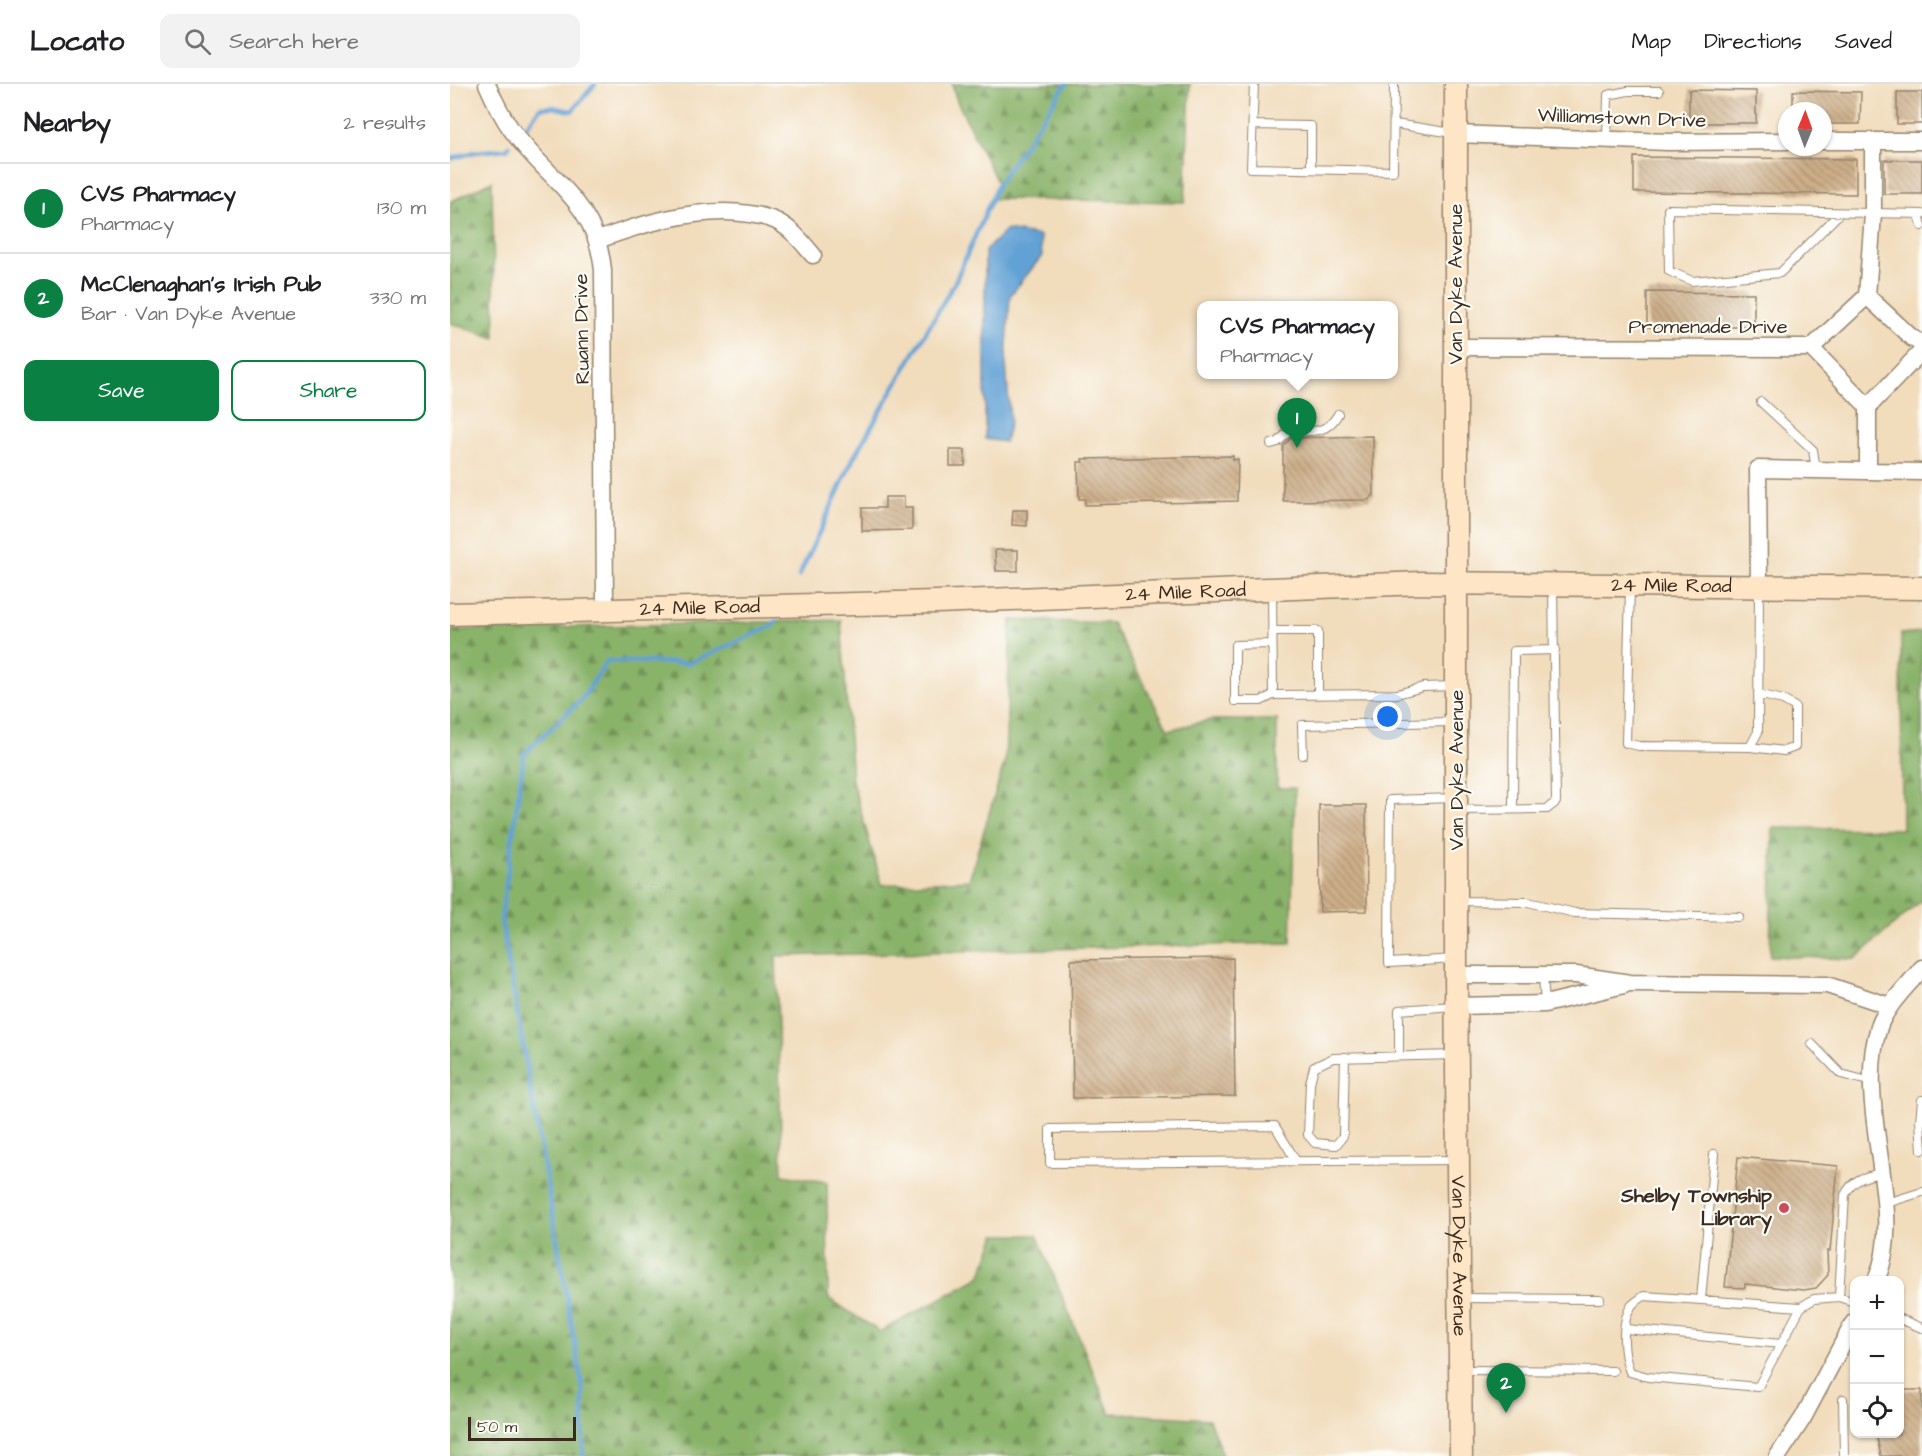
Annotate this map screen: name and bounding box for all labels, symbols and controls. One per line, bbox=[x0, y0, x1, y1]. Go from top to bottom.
search box bbox=[160, 14, 580, 68]
text: Locato bbox=[30, 22, 124, 61]
icon: search bbox=[181, 25, 214, 58]
text: Search here bbox=[229, 26, 359, 57]
text: Map bbox=[1631, 27, 1671, 56]
text: Directions bbox=[1704, 27, 1802, 56]
text: Saved bbox=[1835, 27, 1892, 56]
street label: Williamstown Drive bbox=[1537, 101, 1707, 135]
north arrow bbox=[1778, 102, 1832, 156]
text: Nearby bbox=[24, 105, 111, 141]
text: 2 results bbox=[343, 109, 426, 137]
text: CVS Pharmacy bbox=[81, 179, 236, 210]
text: 1 bbox=[42, 194, 45, 222]
text: 130 m bbox=[377, 194, 426, 222]
street label: Van Dyke Avenue bbox=[1442, 203, 1471, 364]
text: Pharmacy bbox=[81, 210, 174, 238]
text: McClenaghan's Irish Pub bbox=[81, 269, 321, 300]
street label: Ruann Drive bbox=[567, 273, 597, 385]
text: 2 bbox=[38, 284, 49, 312]
text: 330 m bbox=[369, 284, 426, 312]
text: Bar · Van Dyke Avenue bbox=[81, 300, 296, 328]
popup bbox=[1197, 301, 1398, 379]
text: CVS Pharmacy bbox=[1220, 311, 1375, 342]
street label: Promenade Drive bbox=[1629, 313, 1788, 341]
text: Pharmacy bbox=[1220, 342, 1313, 370]
button: Save bbox=[24, 360, 219, 421]
button: Share bbox=[231, 360, 426, 421]
pin: 1 bbox=[1278, 398, 1316, 448]
street label: 24 Mile Road bbox=[1611, 571, 1732, 600]
street label: 24 Mile Road bbox=[1125, 576, 1246, 609]
street label: 24 Mile Road bbox=[639, 592, 761, 623]
street label: Van Dyke Avenue bbox=[1443, 689, 1472, 850]
your location bbox=[1373, 702, 1402, 731]
street label: Van Dyke Avenue bbox=[1444, 1175, 1474, 1337]
place label: Shelby Township Library bbox=[1620, 1182, 1773, 1234]
marker: Shelby Township Library bbox=[1777, 1201, 1791, 1215]
map controls bbox=[1850, 1276, 1904, 1438]
button: + bbox=[1850, 1276, 1904, 1330]
button: − bbox=[1850, 1330, 1904, 1384]
pin: 2 bbox=[1486, 1364, 1526, 1413]
button: locate bbox=[1850, 1384, 1904, 1438]
scale bar bbox=[468, 1414, 576, 1442]
text: 50 m bbox=[477, 1416, 517, 1438]

